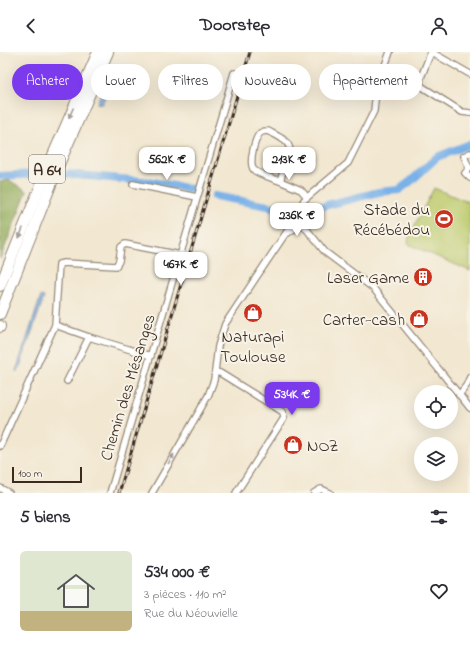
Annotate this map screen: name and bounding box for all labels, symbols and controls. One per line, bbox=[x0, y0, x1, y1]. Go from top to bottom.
text: Doorstep bbox=[200, 13, 270, 39]
icon: back bbox=[20, 15, 42, 37]
icon: person bbox=[428, 15, 450, 37]
chip: Acheter bbox=[12, 64, 83, 100]
chip: Louer bbox=[91, 64, 150, 100]
chip: Filtres bbox=[158, 64, 223, 100]
chip: Nouveau bbox=[231, 64, 311, 100]
chip: Appartement bbox=[319, 64, 422, 100]
one-way arrow bbox=[68, 108, 74, 119]
pin: 562K € bbox=[134, 147, 200, 181]
pin: 213K € bbox=[256, 147, 322, 181]
text: 562K € bbox=[148, 150, 186, 169]
text: 213K € bbox=[272, 150, 306, 169]
road number: A 64 bbox=[29, 155, 65, 183]
place label: Stade du Récébédou bbox=[353, 198, 430, 243]
pin: 236K € bbox=[264, 203, 330, 237]
text: 236K € bbox=[279, 206, 315, 225]
sports icon: Stade du Récébédou bbox=[433, 208, 455, 230]
one-way arrow bbox=[18, 228, 24, 239]
pin: 467K € bbox=[148, 252, 214, 286]
text: 467K € bbox=[163, 255, 199, 274]
place label: Laser Game bbox=[327, 266, 409, 291]
building icon: Laser Game bbox=[412, 266, 434, 288]
shop icon: Naturapi Toulouse bbox=[242, 302, 264, 324]
place label: Carter-cash bbox=[323, 308, 405, 333]
shop icon: Carter-cash bbox=[408, 308, 430, 330]
street label: Chemin des Mésanges bbox=[94, 311, 165, 464]
place label: Naturapi Toulouse bbox=[220, 325, 286, 370]
pin: 534K € bbox=[259, 382, 325, 416]
text: 534K € bbox=[274, 385, 310, 404]
map controls bbox=[414, 385, 458, 481]
button: locate bbox=[414, 385, 458, 429]
shop icon: NOZ bbox=[282, 434, 304, 456]
place label: NOZ bbox=[307, 434, 338, 459]
button: layers bbox=[414, 437, 458, 481]
one-way arrow bbox=[168, 453, 175, 465]
scale bar bbox=[12, 465, 82, 484]
text: 100 m bbox=[18, 466, 42, 482]
text: 5 biens bbox=[20, 505, 71, 530]
icon: filters bbox=[428, 506, 450, 528]
text: 534 000 € bbox=[144, 560, 210, 585]
icon: home bbox=[52, 567, 100, 615]
icon: heart bbox=[428, 580, 450, 602]
text: 3 pièces · 110 m² bbox=[144, 585, 226, 604]
text: Rue du Néouvielle bbox=[144, 604, 238, 623]

